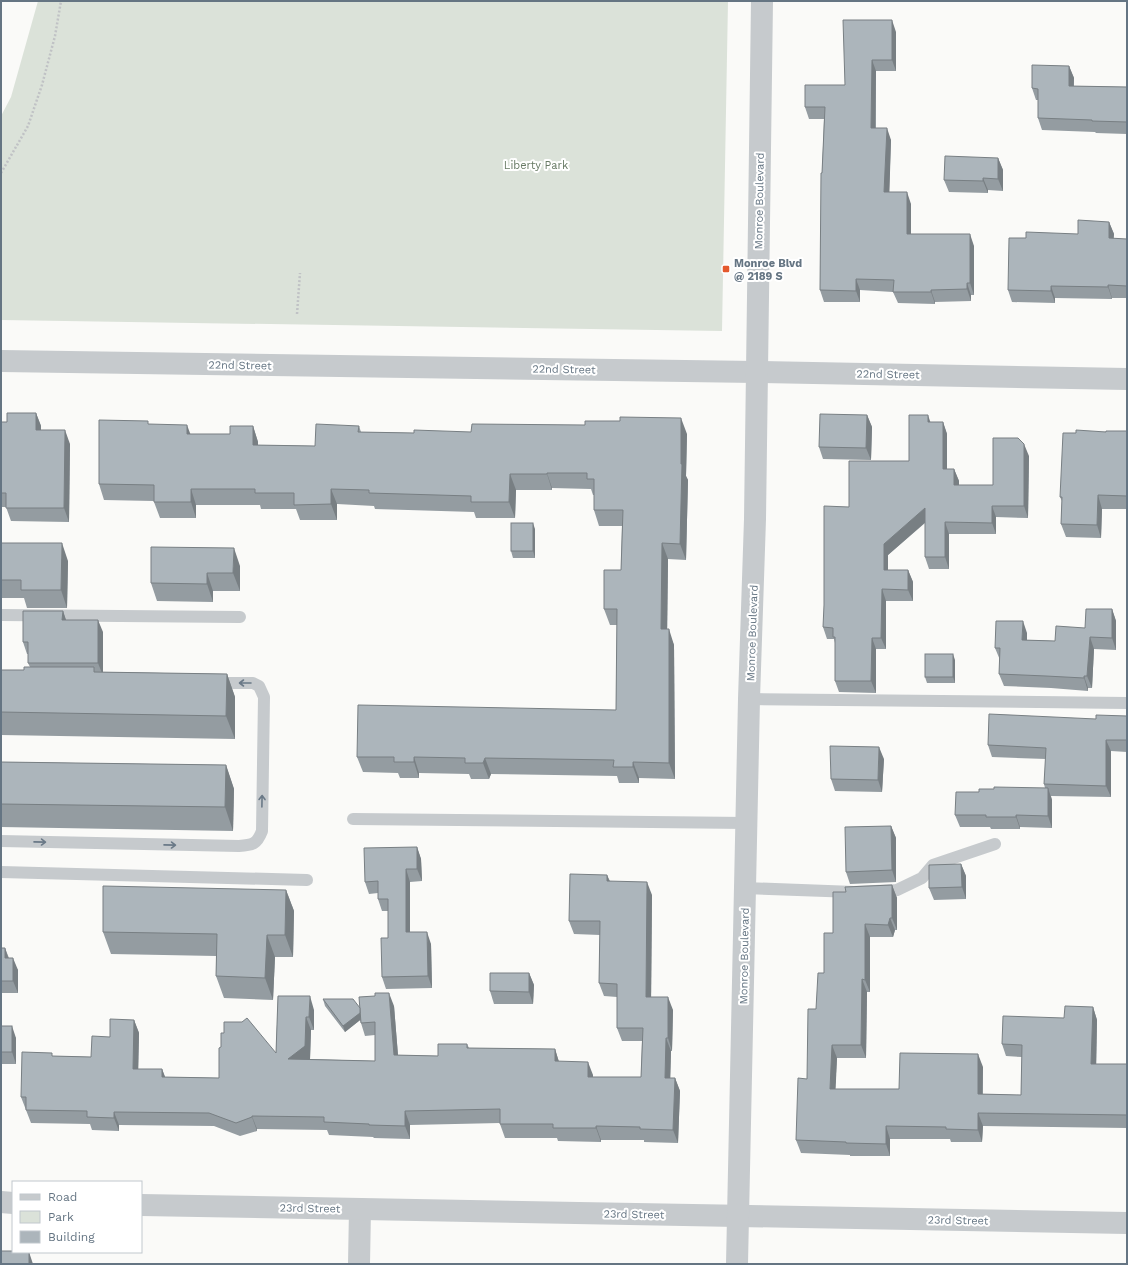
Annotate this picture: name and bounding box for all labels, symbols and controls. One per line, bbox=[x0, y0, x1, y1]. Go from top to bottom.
street label: Monroe Boulevard bbox=[752, 152, 767, 250]
park label: Liberty Park bbox=[504, 159, 568, 172]
place label: Monroe Blvd @ 2189 S bbox=[734, 257, 802, 283]
marker: Monroe Blvd @ 2189 S bbox=[721, 264, 731, 274]
street label: 22nd Street bbox=[208, 358, 272, 373]
street label: 22nd Street bbox=[532, 362, 596, 377]
street label: 22nd Street bbox=[856, 367, 920, 382]
street label: Monroe Boulevard bbox=[744, 584, 761, 682]
one-way arrow bbox=[239, 679, 252, 687]
one-way arrow bbox=[258, 795, 266, 808]
one-way arrow bbox=[33, 838, 46, 846]
one-way arrow bbox=[163, 841, 176, 848]
street label: Monroe Boulevard bbox=[737, 907, 752, 1005]
legend bbox=[12, 1181, 142, 1253]
text: Road bbox=[48, 1190, 77, 1204]
street label: 23rd Street bbox=[279, 1201, 341, 1216]
street label: 23rd Street bbox=[603, 1207, 665, 1222]
text: Park bbox=[48, 1210, 74, 1224]
street label: 23rd Street bbox=[927, 1213, 989, 1228]
text: Building bbox=[48, 1230, 95, 1244]

